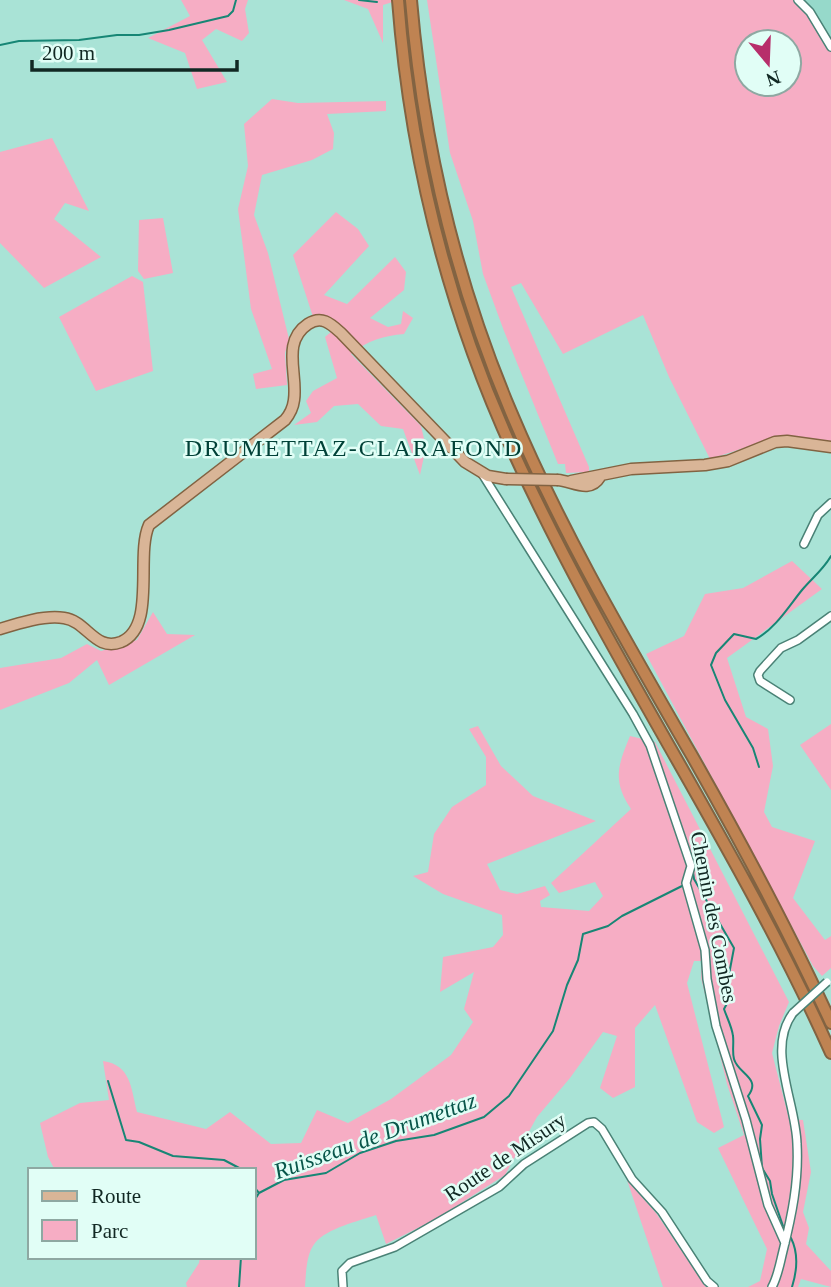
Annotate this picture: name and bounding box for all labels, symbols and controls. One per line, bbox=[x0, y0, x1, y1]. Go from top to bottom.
scale bar bbox=[32, 28, 236, 72]
north arrow bbox=[733, 28, 803, 98]
text: 200 m bbox=[42, 41, 95, 65]
text: N bbox=[763, 66, 783, 91]
district label: DRUMETTAZ-CLARAFOND bbox=[185, 435, 523, 461]
street label: Chemin des Combes bbox=[686, 829, 742, 1005]
water label: Ruisseau de Drumettaz bbox=[270, 1088, 480, 1185]
street label: Route de Misury bbox=[440, 1107, 571, 1206]
legend bbox=[28, 1168, 256, 1259]
text: Route bbox=[91, 1184, 141, 1208]
text: Parc bbox=[91, 1219, 128, 1243]

